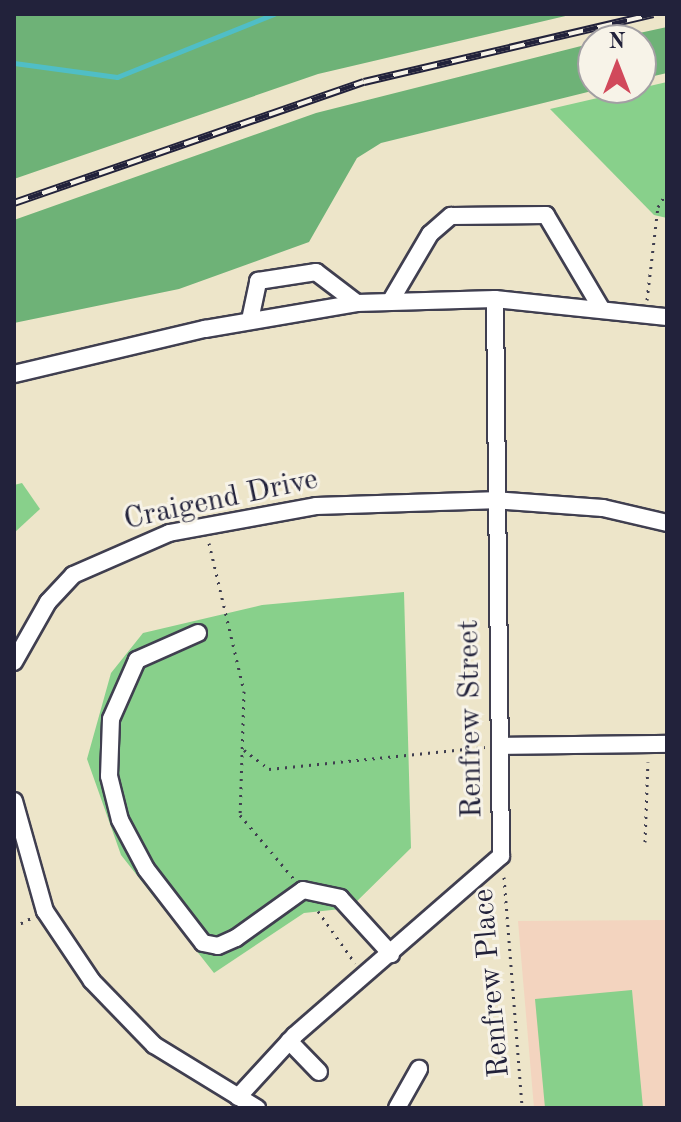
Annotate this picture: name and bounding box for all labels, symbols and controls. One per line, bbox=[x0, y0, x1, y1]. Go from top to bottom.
north arrow bbox=[577, 24, 657, 104]
text: N bbox=[609, 31, 625, 53]
street label: Craigend Drive bbox=[121, 462, 321, 538]
street label: Renfrew Street bbox=[451, 619, 491, 819]
street label: Renfrew Place bbox=[466, 887, 518, 1079]

